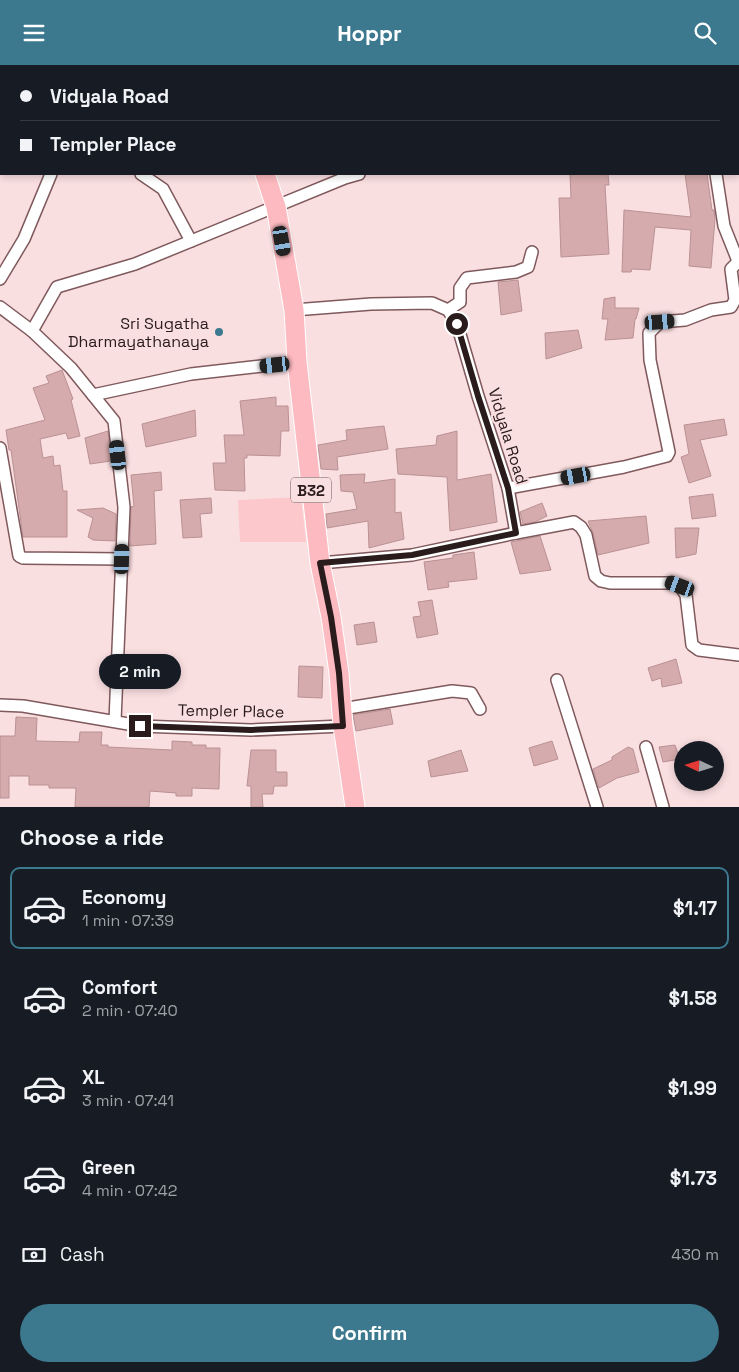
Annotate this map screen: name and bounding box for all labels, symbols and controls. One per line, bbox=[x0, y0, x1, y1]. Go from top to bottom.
icon: menu bbox=[20, 19, 48, 47]
text: Hoppr bbox=[337, 19, 402, 47]
icon: search bbox=[691, 19, 719, 47]
text: Vidyala Road bbox=[50, 84, 169, 109]
text: Templer Place bbox=[50, 132, 176, 157]
car bbox=[272, 225, 291, 257]
place label: Sri Sugatha Dharmayathanaya bbox=[68, 313, 209, 352]
route start bbox=[446, 313, 468, 335]
car bbox=[644, 313, 675, 331]
marker: Sri Sugatha Dharmayathanaya bbox=[213, 326, 225, 338]
car bbox=[259, 356, 290, 374]
street label: Vidyala Road bbox=[483, 385, 533, 487]
car bbox=[108, 439, 127, 471]
car bbox=[559, 466, 592, 486]
road number: B32 bbox=[291, 477, 331, 503]
car bbox=[113, 544, 130, 574]
car bbox=[663, 574, 696, 598]
callout: 2 min bbox=[99, 653, 181, 689]
text: 2 min bbox=[119, 661, 161, 682]
street label: Templer Place bbox=[178, 700, 284, 722]
route end bbox=[129, 715, 151, 737]
north arrow bbox=[674, 741, 724, 791]
map controls bbox=[674, 741, 724, 791]
text: Choose a ride bbox=[20, 823, 164, 851]
text: Economy bbox=[82, 885, 166, 910]
icon: car bbox=[22, 886, 67, 931]
text: $1.17 bbox=[673, 896, 717, 921]
text: 1 min · 07:39 bbox=[82, 910, 174, 931]
text: Comfort bbox=[82, 975, 158, 1000]
icon: car bbox=[22, 976, 67, 1021]
text: $1.58 bbox=[668, 986, 717, 1011]
text: 2 min · 07:40 bbox=[82, 1000, 178, 1021]
text: XL bbox=[82, 1065, 105, 1090]
icon: car bbox=[22, 1066, 67, 1111]
text: $1.99 bbox=[668, 1076, 717, 1101]
text: 3 min · 07:41 bbox=[82, 1090, 174, 1111]
text: Green bbox=[82, 1155, 135, 1180]
icon: car bbox=[22, 1156, 67, 1201]
text: $1.73 bbox=[670, 1166, 717, 1191]
text: 4 min · 07:42 bbox=[82, 1180, 178, 1201]
icon: cash bbox=[20, 1241, 48, 1269]
text: Cash bbox=[60, 1242, 105, 1267]
text: 430 m bbox=[671, 1244, 719, 1265]
button: Confirm bbox=[20, 1304, 719, 1362]

